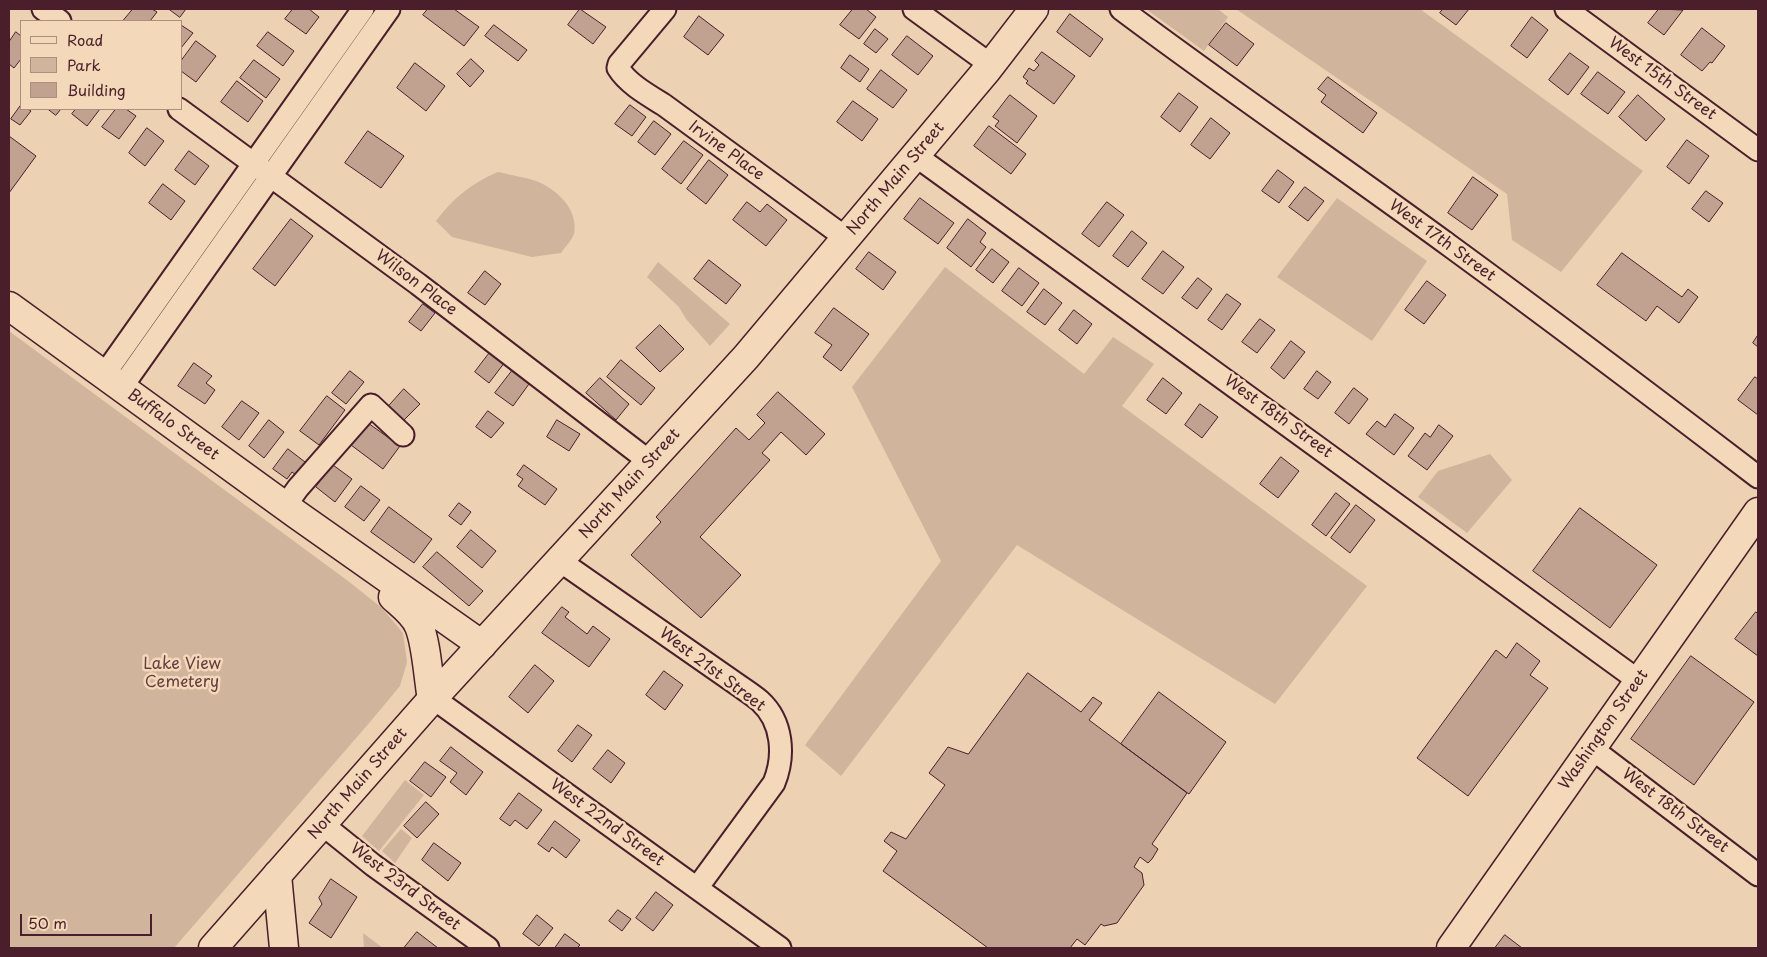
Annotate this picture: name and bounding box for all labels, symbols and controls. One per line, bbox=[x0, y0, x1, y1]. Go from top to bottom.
legend bbox=[20, 20, 182, 110]
text: Road bbox=[67, 28, 103, 51]
street label: West 15th Street bbox=[1604, 33, 1720, 125]
text: Park bbox=[67, 53, 101, 76]
text: Building bbox=[67, 78, 126, 101]
street label: Irvine Place bbox=[684, 117, 768, 185]
street label: North Main Street bbox=[843, 119, 949, 239]
street label: West 17th Street bbox=[1385, 196, 1499, 286]
street label: Wilson Place bbox=[371, 246, 461, 320]
street label: West 18th Street bbox=[1220, 371, 1336, 463]
street label: Buffalo Street bbox=[123, 385, 223, 465]
street label: North Main Street bbox=[576, 425, 684, 543]
street label: West 21st Street bbox=[655, 624, 769, 716]
park label: Lake View Cemetery bbox=[143, 655, 221, 693]
street label: Washington Street bbox=[1555, 666, 1653, 794]
street label: North Main Street bbox=[304, 724, 412, 844]
street label: West 18th Street bbox=[1618, 765, 1732, 857]
street label: West 22nd Street bbox=[546, 775, 668, 871]
street label: West 23rd Street bbox=[346, 839, 464, 935]
scale bar bbox=[22, 904, 155, 936]
text: 50 m bbox=[28, 911, 67, 934]

